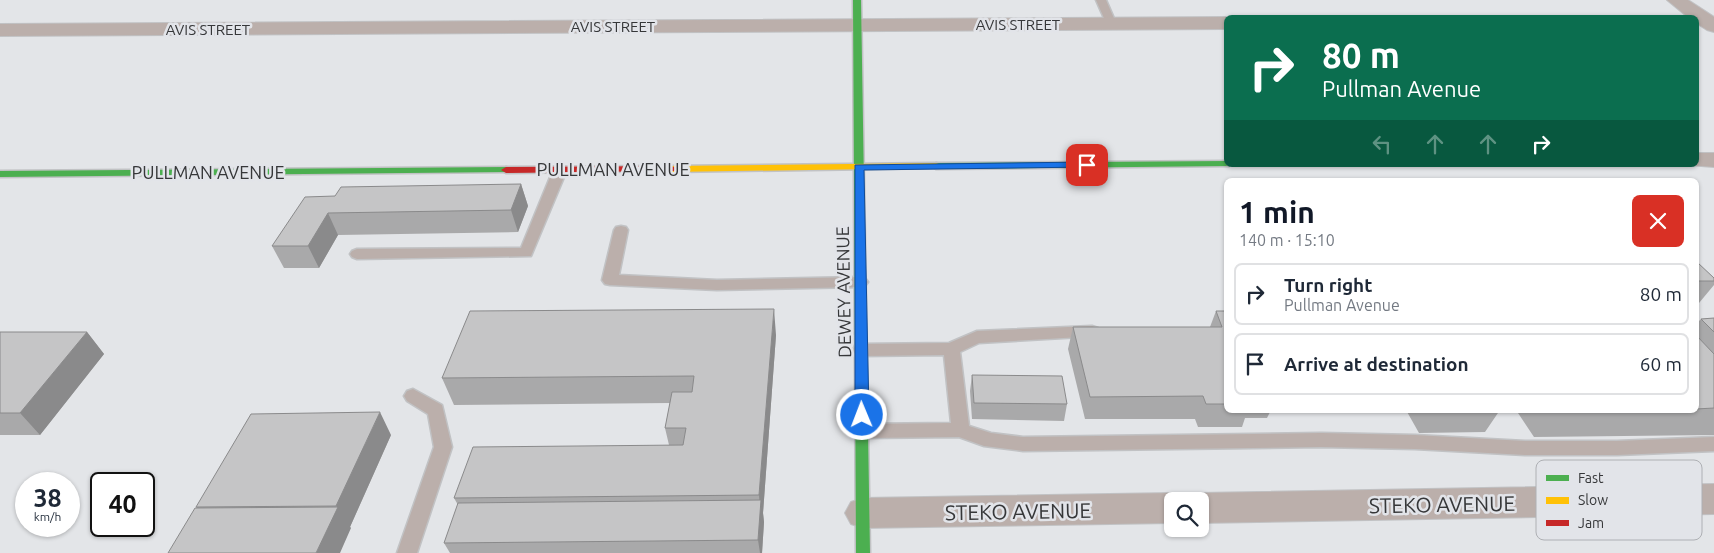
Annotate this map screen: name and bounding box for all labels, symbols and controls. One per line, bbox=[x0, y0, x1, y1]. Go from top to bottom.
street label: AVIS STREET bbox=[976, 16, 1061, 33]
street label: AVIS STREET bbox=[571, 18, 656, 35]
street label: AVIS STREET bbox=[166, 21, 251, 38]
icon: right bbox=[1239, 35, 1304, 100]
text: 80 m bbox=[1322, 35, 1400, 75]
text: Pullman Avenue bbox=[1322, 76, 1481, 101]
icon: left bbox=[1368, 130, 1396, 158]
icon: ahead bbox=[1421, 130, 1449, 158]
icon: ahead bbox=[1474, 130, 1502, 158]
icon: right bbox=[1527, 130, 1555, 158]
pin bbox=[1066, 144, 1108, 186]
icon: arrive bbox=[1073, 151, 1101, 179]
street label: PULLMAN AVENUE bbox=[536, 159, 690, 179]
street label: PULLMAN AVENUE bbox=[131, 162, 285, 182]
text: 1 min bbox=[1239, 195, 1315, 229]
button: close bbox=[1632, 195, 1684, 247]
street label: DEWEY AVENUE bbox=[832, 226, 854, 358]
text: 140 m · 15:10 bbox=[1239, 231, 1335, 249]
text: Turn right bbox=[1284, 274, 1372, 296]
icon: right bbox=[1241, 280, 1269, 308]
text: 80 m bbox=[1640, 283, 1682, 305]
text: Pullman Avenue bbox=[1284, 296, 1400, 314]
icon: arrive bbox=[1241, 350, 1269, 378]
text: Arrive at destination bbox=[1284, 353, 1469, 375]
text: 60 m bbox=[1640, 353, 1682, 375]
position arrow bbox=[835, 388, 887, 440]
legend bbox=[1536, 460, 1702, 540]
text: Fast bbox=[1578, 470, 1604, 486]
speed limit sign: 40 bbox=[90, 472, 155, 537]
text: 38 bbox=[33, 484, 62, 512]
street label: STEKO AVENUE bbox=[1369, 491, 1515, 517]
map controls bbox=[1164, 492, 1209, 537]
button: search bbox=[1164, 492, 1209, 537]
text: Slow bbox=[1578, 492, 1608, 508]
street label: STEKO AVENUE bbox=[945, 498, 1091, 524]
text: km/h bbox=[34, 510, 61, 523]
text: Jam bbox=[1578, 515, 1604, 531]

